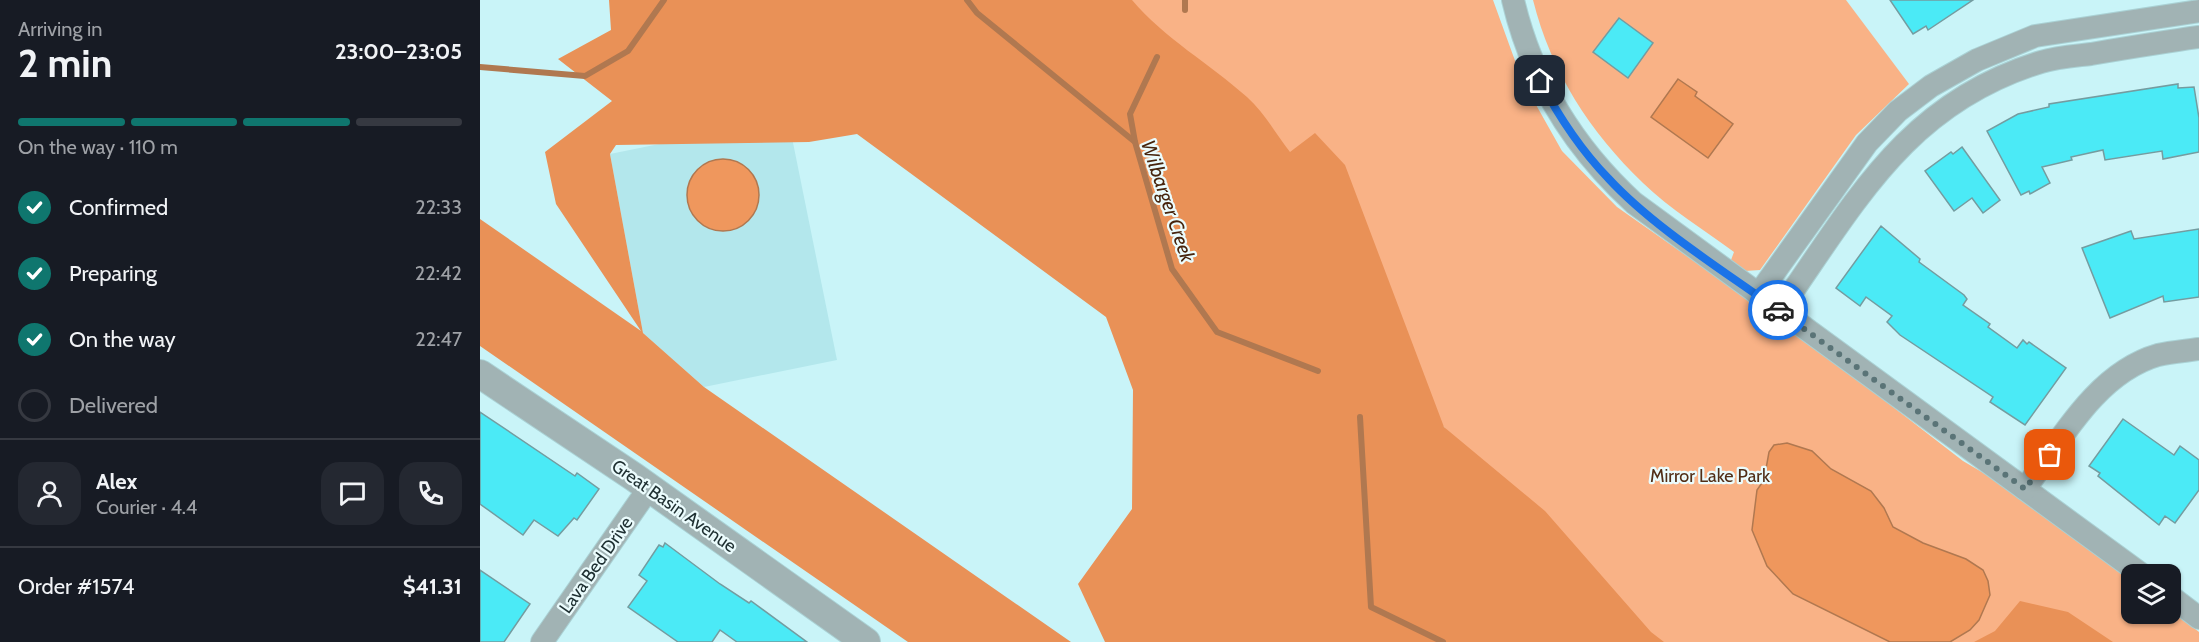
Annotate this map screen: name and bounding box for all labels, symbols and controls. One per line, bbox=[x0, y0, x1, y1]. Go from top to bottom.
text: Arriving in bbox=[18, 17, 102, 41]
text: 23:00–23:05 bbox=[335, 38, 462, 65]
text: 2 min bbox=[18, 39, 112, 87]
pin bbox=[1514, 55, 1565, 106]
icon: home bbox=[1523, 64, 1556, 97]
text: On the way · 110 m bbox=[18, 135, 178, 159]
water label: Wilbarger Creek bbox=[1136, 137, 1201, 266]
icon: check bbox=[18, 191, 51, 224]
text: Confirmed bbox=[69, 194, 168, 221]
text: 22:33 bbox=[415, 195, 462, 219]
icon: check bbox=[18, 257, 51, 290]
text: Preparing bbox=[69, 260, 157, 287]
text: 22:42 bbox=[415, 261, 462, 285]
courier bbox=[1748, 280, 1808, 340]
icon: car bbox=[1762, 294, 1795, 327]
icon: check bbox=[18, 323, 51, 356]
text: On the way bbox=[69, 326, 176, 353]
text: 22:47 bbox=[415, 327, 462, 351]
text: Delivered bbox=[69, 392, 158, 419]
pin bbox=[2024, 429, 2075, 480]
icon: bag bbox=[2033, 438, 2066, 471]
street label: Great Basin Avenue bbox=[607, 455, 741, 557]
button: person bbox=[18, 462, 81, 525]
button: chat bbox=[321, 462, 384, 525]
button: phone bbox=[399, 462, 462, 525]
park label: Mirror Lake Park bbox=[1650, 465, 1771, 487]
text: Alex bbox=[96, 468, 137, 495]
text: Courier · 4.4 bbox=[96, 495, 197, 519]
street label: Lava Bed Drive bbox=[555, 512, 637, 618]
map controls bbox=[2121, 564, 2181, 624]
button: layers bbox=[2121, 564, 2181, 624]
text: Order #1574 bbox=[18, 573, 134, 600]
text: $41.31 bbox=[403, 573, 462, 600]

